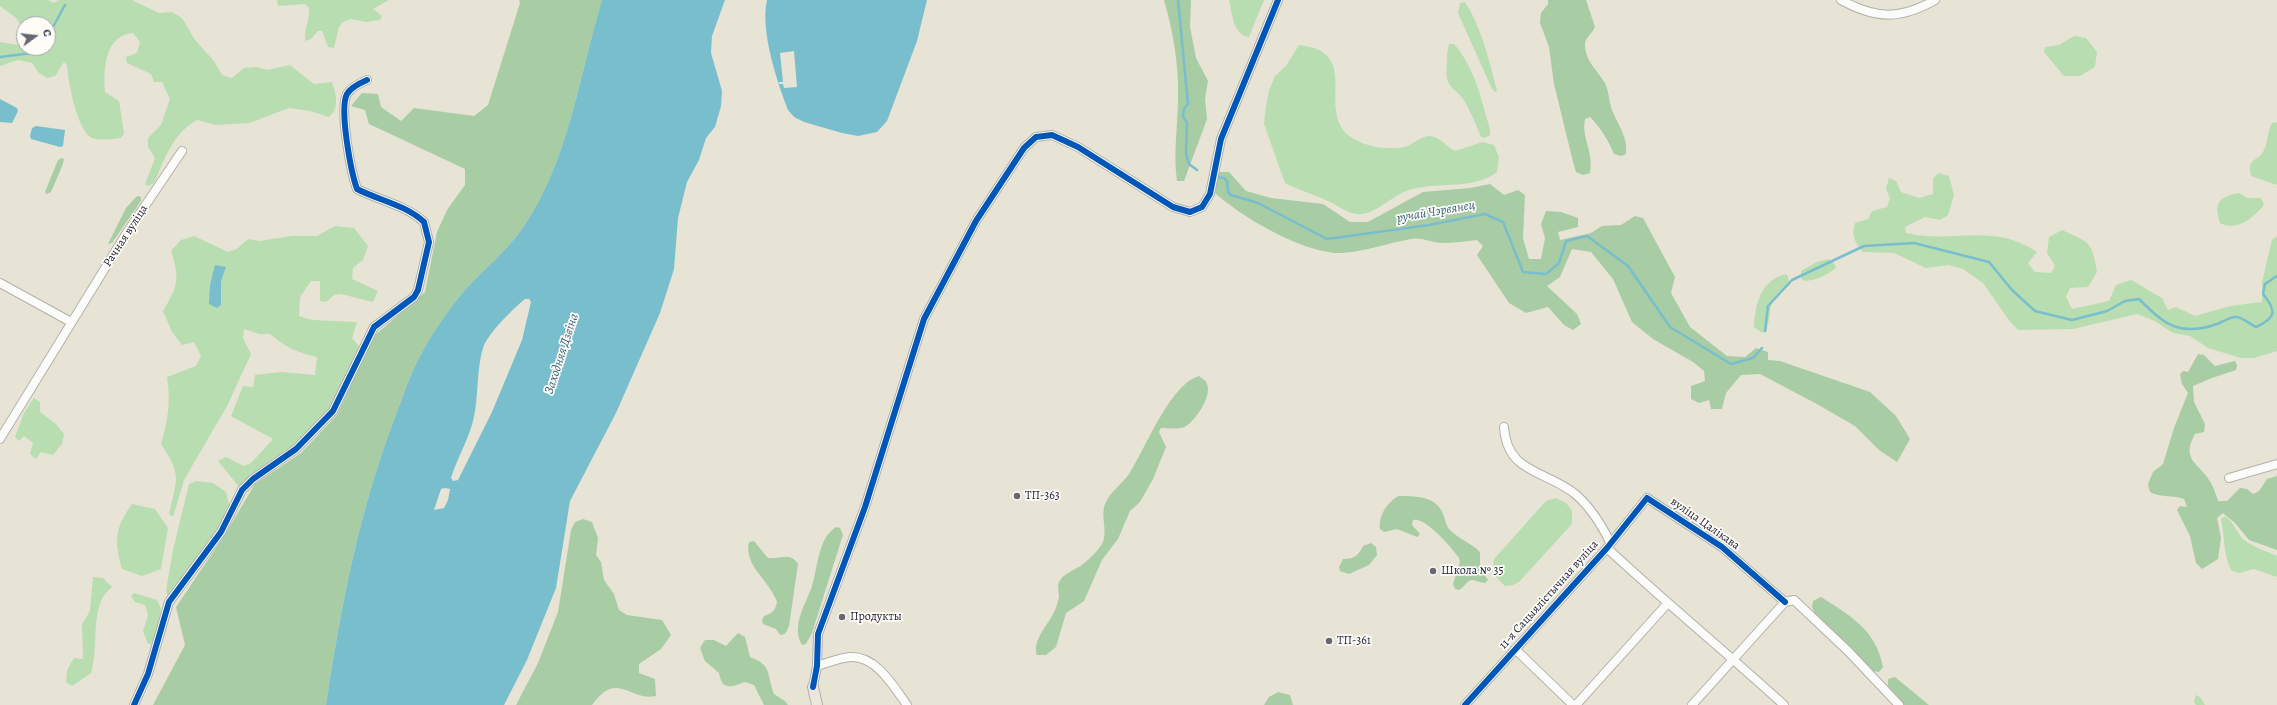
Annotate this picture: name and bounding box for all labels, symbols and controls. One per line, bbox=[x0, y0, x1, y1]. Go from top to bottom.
north arrow bbox=[16, 16, 56, 56]
text: С bbox=[39, 28, 55, 38]
water label: ручай Чэрвянец bbox=[1396, 197, 1476, 227]
street label: Рачная вуліца bbox=[101, 202, 151, 270]
water label: Заходняя Дзвіна bbox=[542, 312, 582, 396]
place label: ТП-363 bbox=[1025, 489, 1060, 503]
marker: ТП-363 bbox=[1012, 491, 1022, 501]
street label: вуліца Цалікава bbox=[1668, 495, 1742, 553]
street label: 11-я Сацыялістычная вуліца bbox=[1496, 538, 1602, 652]
place label: Школа № 35 bbox=[1441, 564, 1504, 578]
marker: Школа № 35 bbox=[1428, 566, 1438, 576]
place label: Продукты bbox=[850, 610, 902, 624]
marker: Продукты bbox=[837, 612, 847, 622]
place label: ТП-361 bbox=[1337, 634, 1371, 648]
marker: ТП-361 bbox=[1324, 636, 1334, 646]

